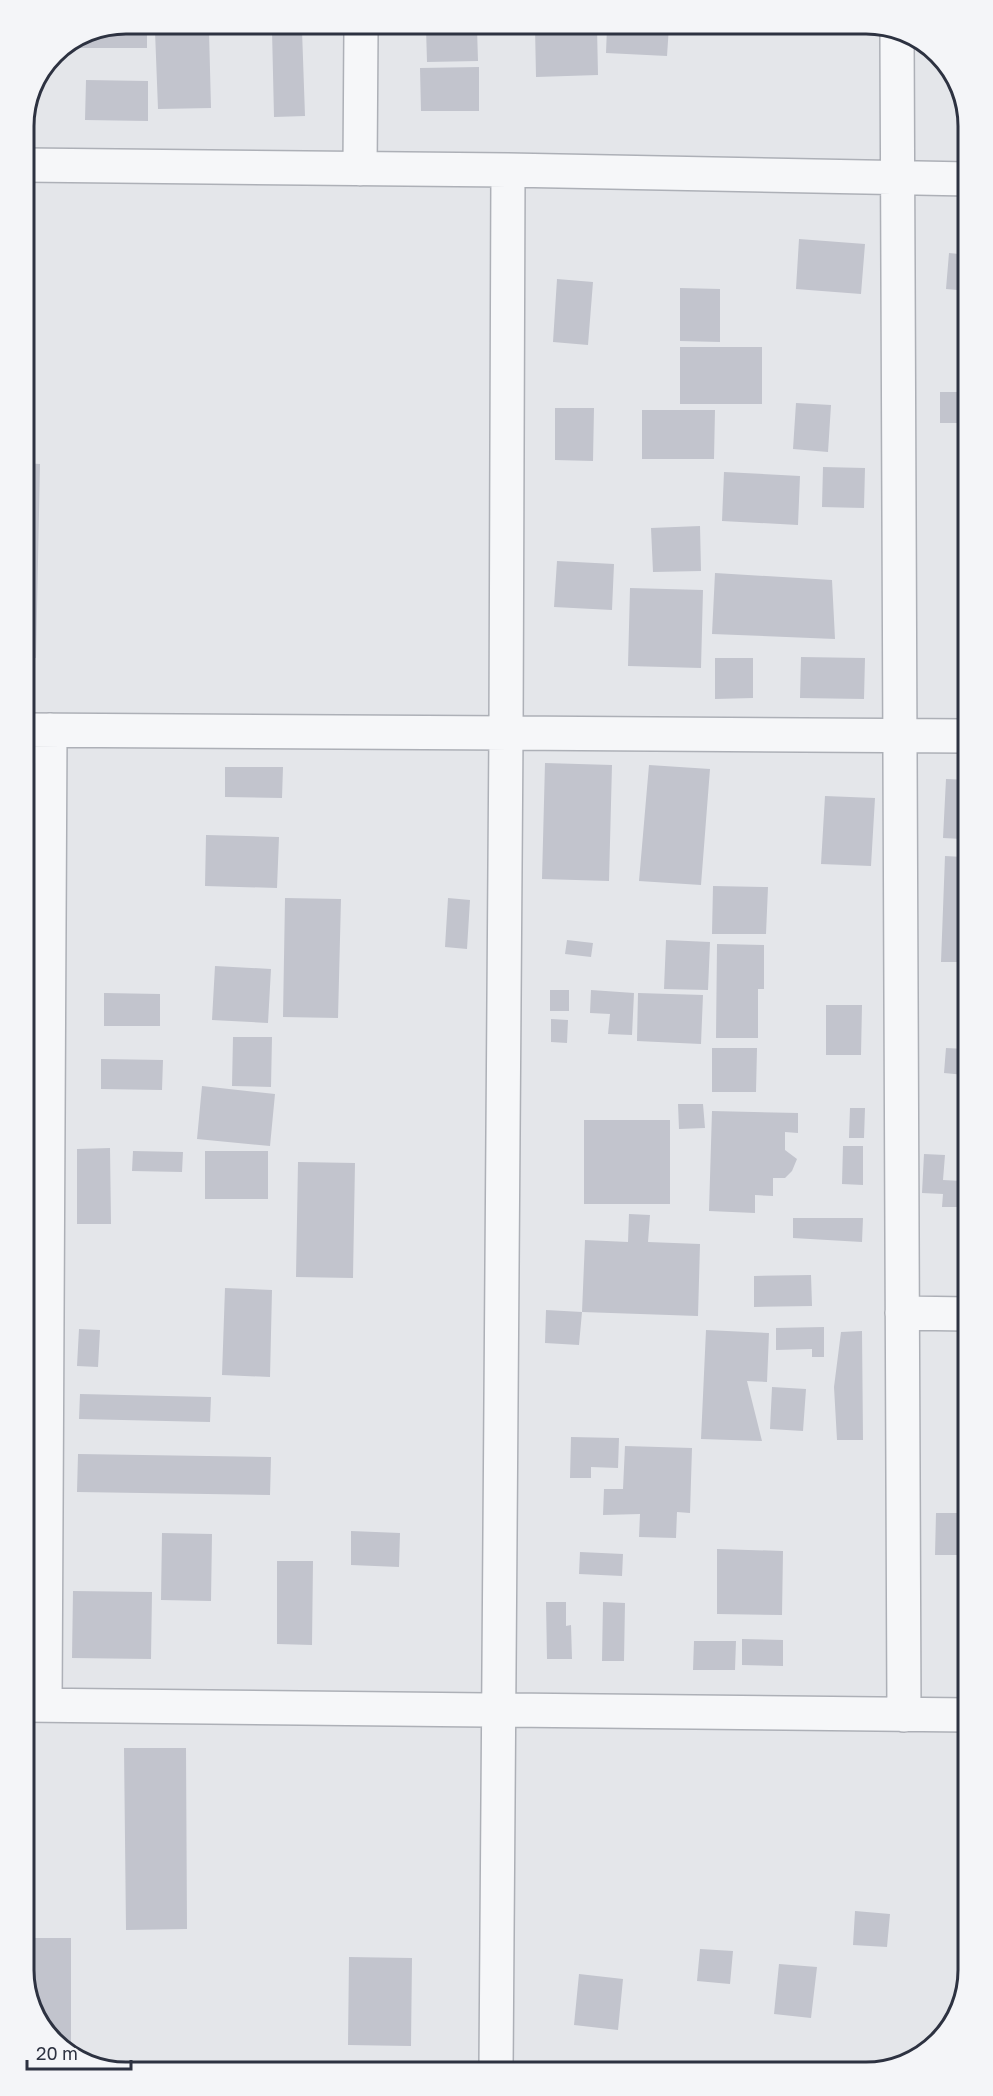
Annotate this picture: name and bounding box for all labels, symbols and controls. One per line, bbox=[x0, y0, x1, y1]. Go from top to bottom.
scale bar bbox=[27, 2033, 130, 2071]
text: 20 m bbox=[36, 2042, 78, 2064]

